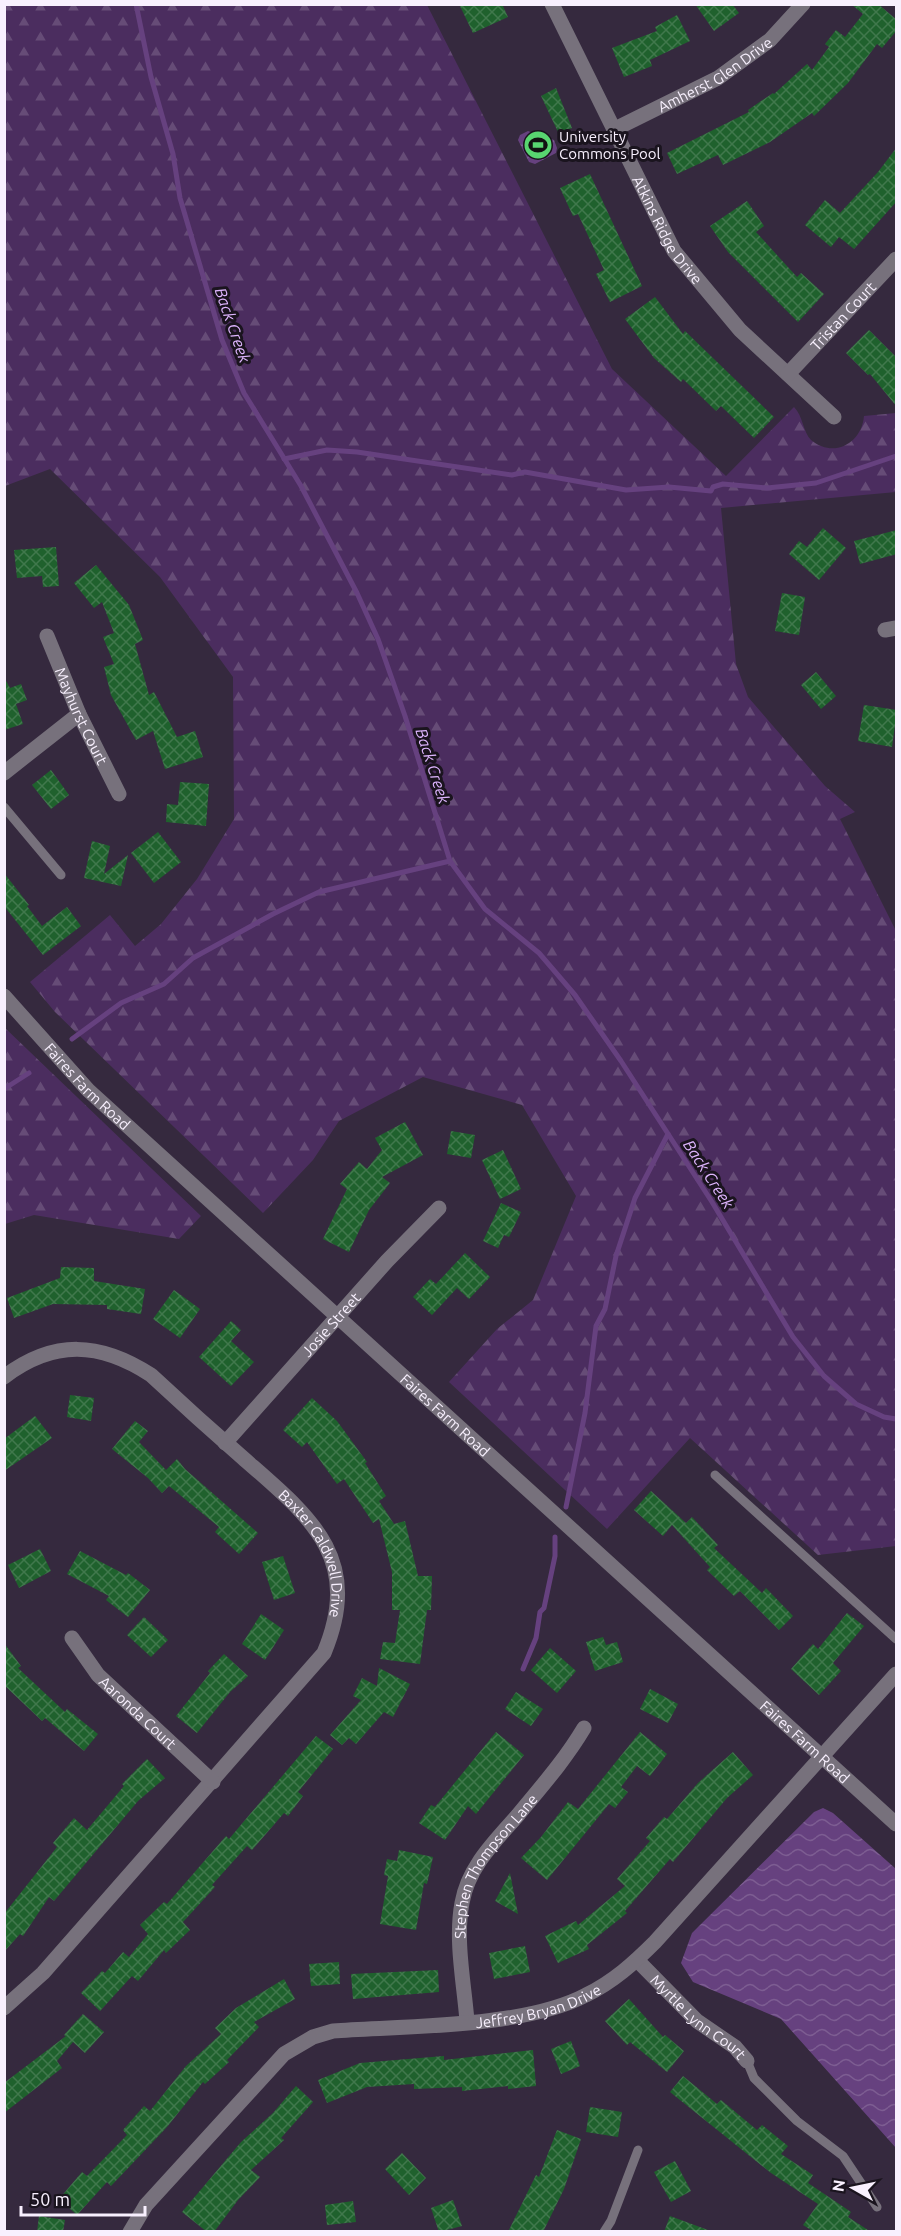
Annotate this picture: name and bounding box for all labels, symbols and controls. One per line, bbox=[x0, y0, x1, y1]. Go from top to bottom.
street label: Amherst Glen Drive bbox=[655, 33, 775, 115]
place label: University Commons Pool bbox=[559, 128, 660, 162]
sports icon: University Commons Pool bbox=[522, 129, 554, 161]
street label: Atkins Ridge Drive bbox=[630, 173, 706, 287]
street label: Tristan Court bbox=[807, 278, 879, 353]
water label: Back Creek bbox=[212, 285, 255, 366]
street label: Mayhurst Court bbox=[52, 665, 111, 767]
water label: Back Creek bbox=[412, 726, 454, 807]
street label: Faires Farm Road bbox=[42, 1039, 134, 1133]
water label: Back Creek bbox=[680, 1136, 738, 1212]
street label: Josie Street bbox=[298, 1289, 364, 1360]
street label: Faires Farm Road bbox=[397, 1370, 493, 1459]
street label: Baxter Caldwell Drive bbox=[275, 1486, 346, 1619]
street label: Aaronda Court bbox=[96, 1673, 180, 1752]
street label: Faires Farm Road bbox=[757, 1697, 853, 1786]
street label: Stephen Thompson Lane bbox=[451, 1790, 540, 1939]
street label: Myrtle Lynn Court bbox=[647, 1971, 750, 2062]
street label: Jeffrey Bryan Drive bbox=[475, 1980, 604, 2031]
north arrow bbox=[823, 2158, 883, 2218]
text: N bbox=[828, 2178, 848, 2193]
scale bar bbox=[21, 2179, 146, 2217]
text: 50 m bbox=[30, 2189, 70, 2209]

